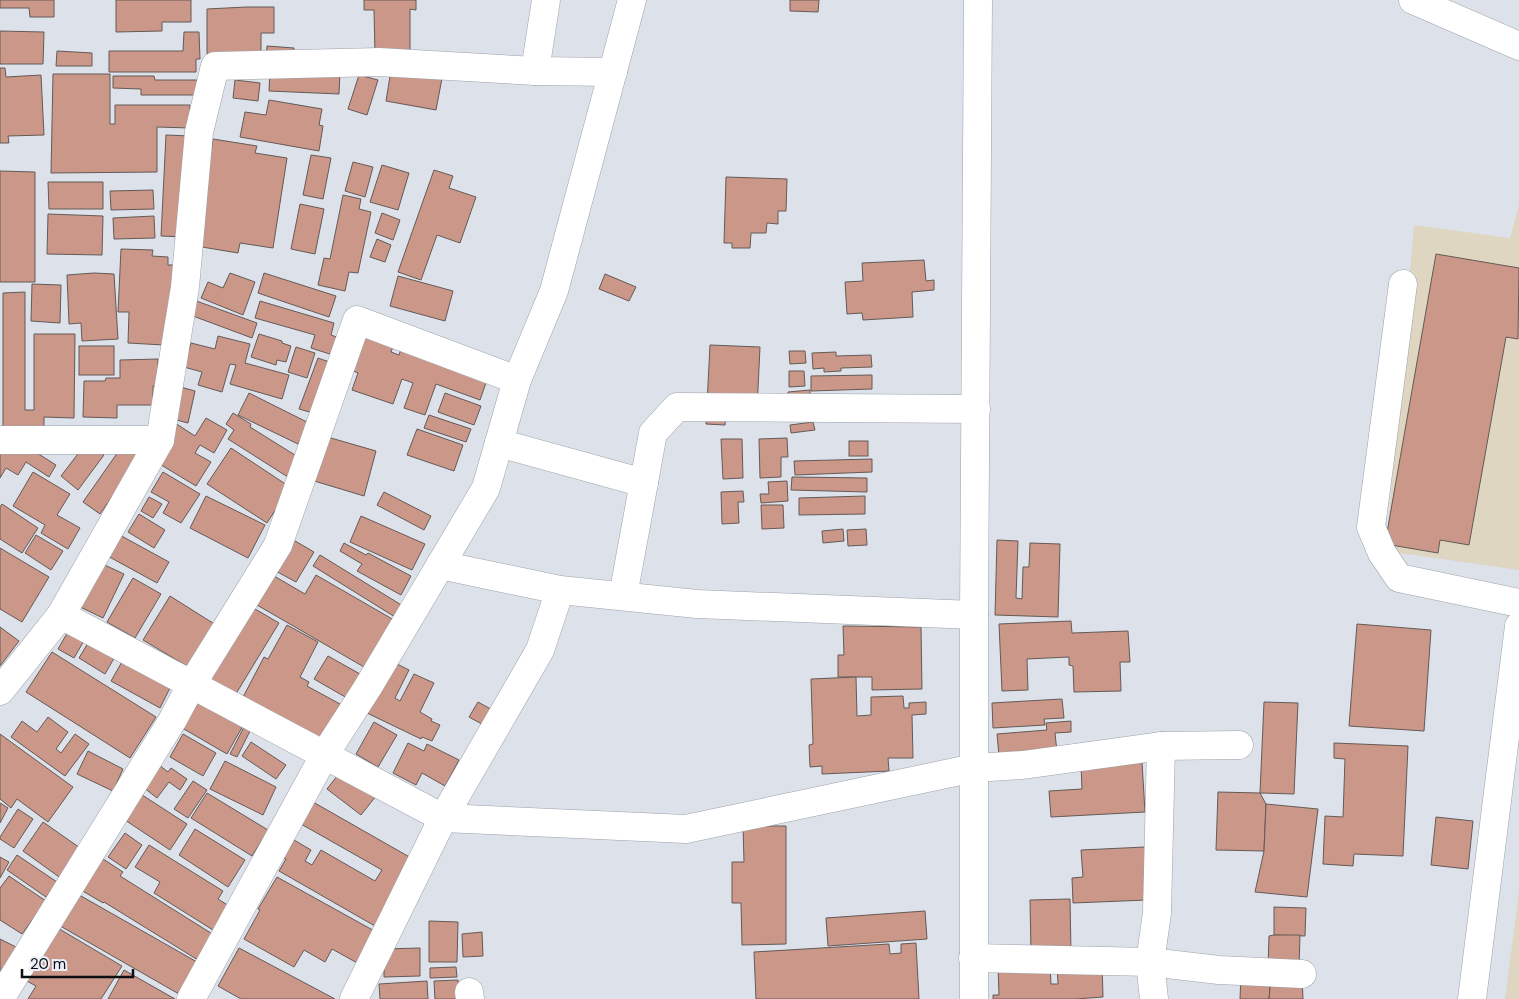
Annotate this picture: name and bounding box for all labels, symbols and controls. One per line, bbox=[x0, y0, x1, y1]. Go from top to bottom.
scale bar bbox=[22, 946, 134, 978]
text: 20 m bbox=[30, 954, 66, 974]

